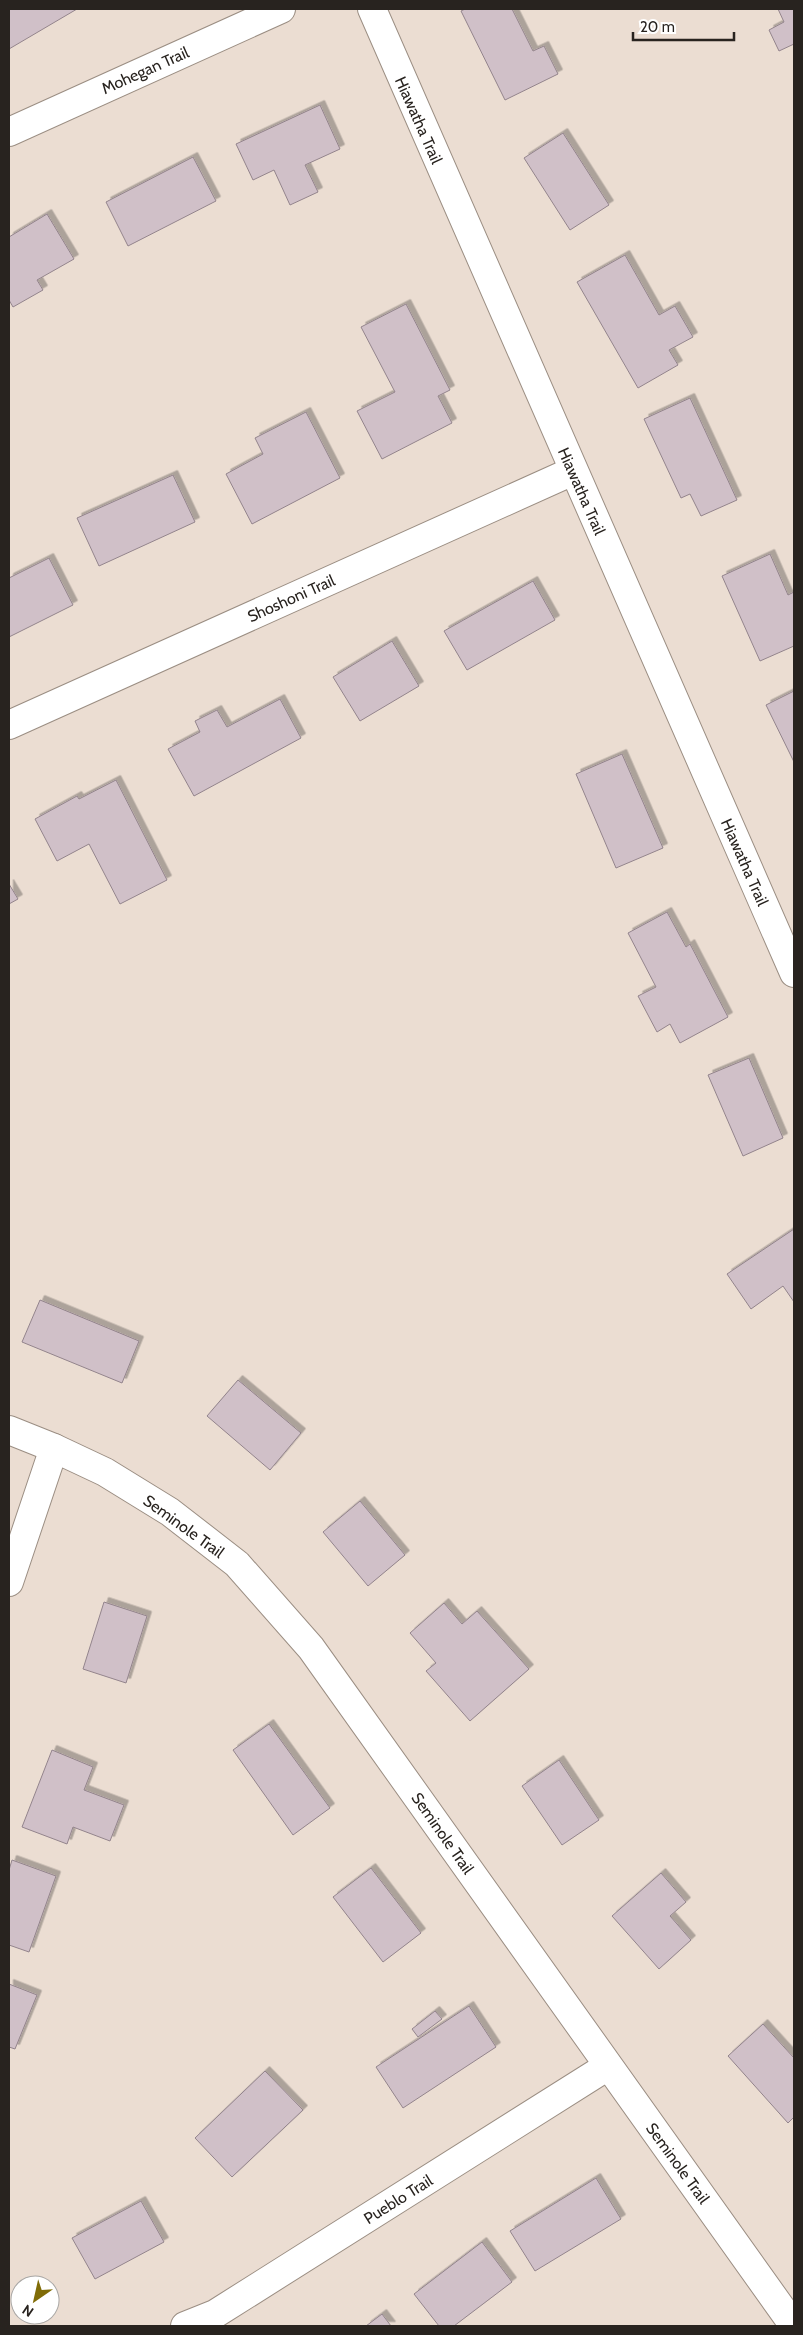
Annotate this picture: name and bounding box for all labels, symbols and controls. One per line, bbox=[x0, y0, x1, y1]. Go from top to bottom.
scale bar bbox=[633, 10, 734, 42]
text: 20 m bbox=[640, 18, 675, 36]
street label: Mohegan Trail bbox=[99, 43, 192, 98]
street label: Hiawatha Trail bbox=[391, 74, 446, 167]
street label: Hiawatha Trail bbox=[554, 445, 609, 538]
street label: Shoshoni Trail bbox=[245, 571, 338, 626]
street label: Hiawatha Trail bbox=[717, 816, 772, 909]
street label: Seminole Trail bbox=[140, 1491, 228, 1562]
street label: Seminole Trail bbox=[408, 1789, 478, 1878]
street label: Seminole Trail bbox=[642, 2119, 713, 2208]
street label: Pueblo Trail bbox=[360, 2171, 436, 2228]
north arrow bbox=[10, 2275, 60, 2325]
text: N bbox=[19, 2301, 37, 2321]

